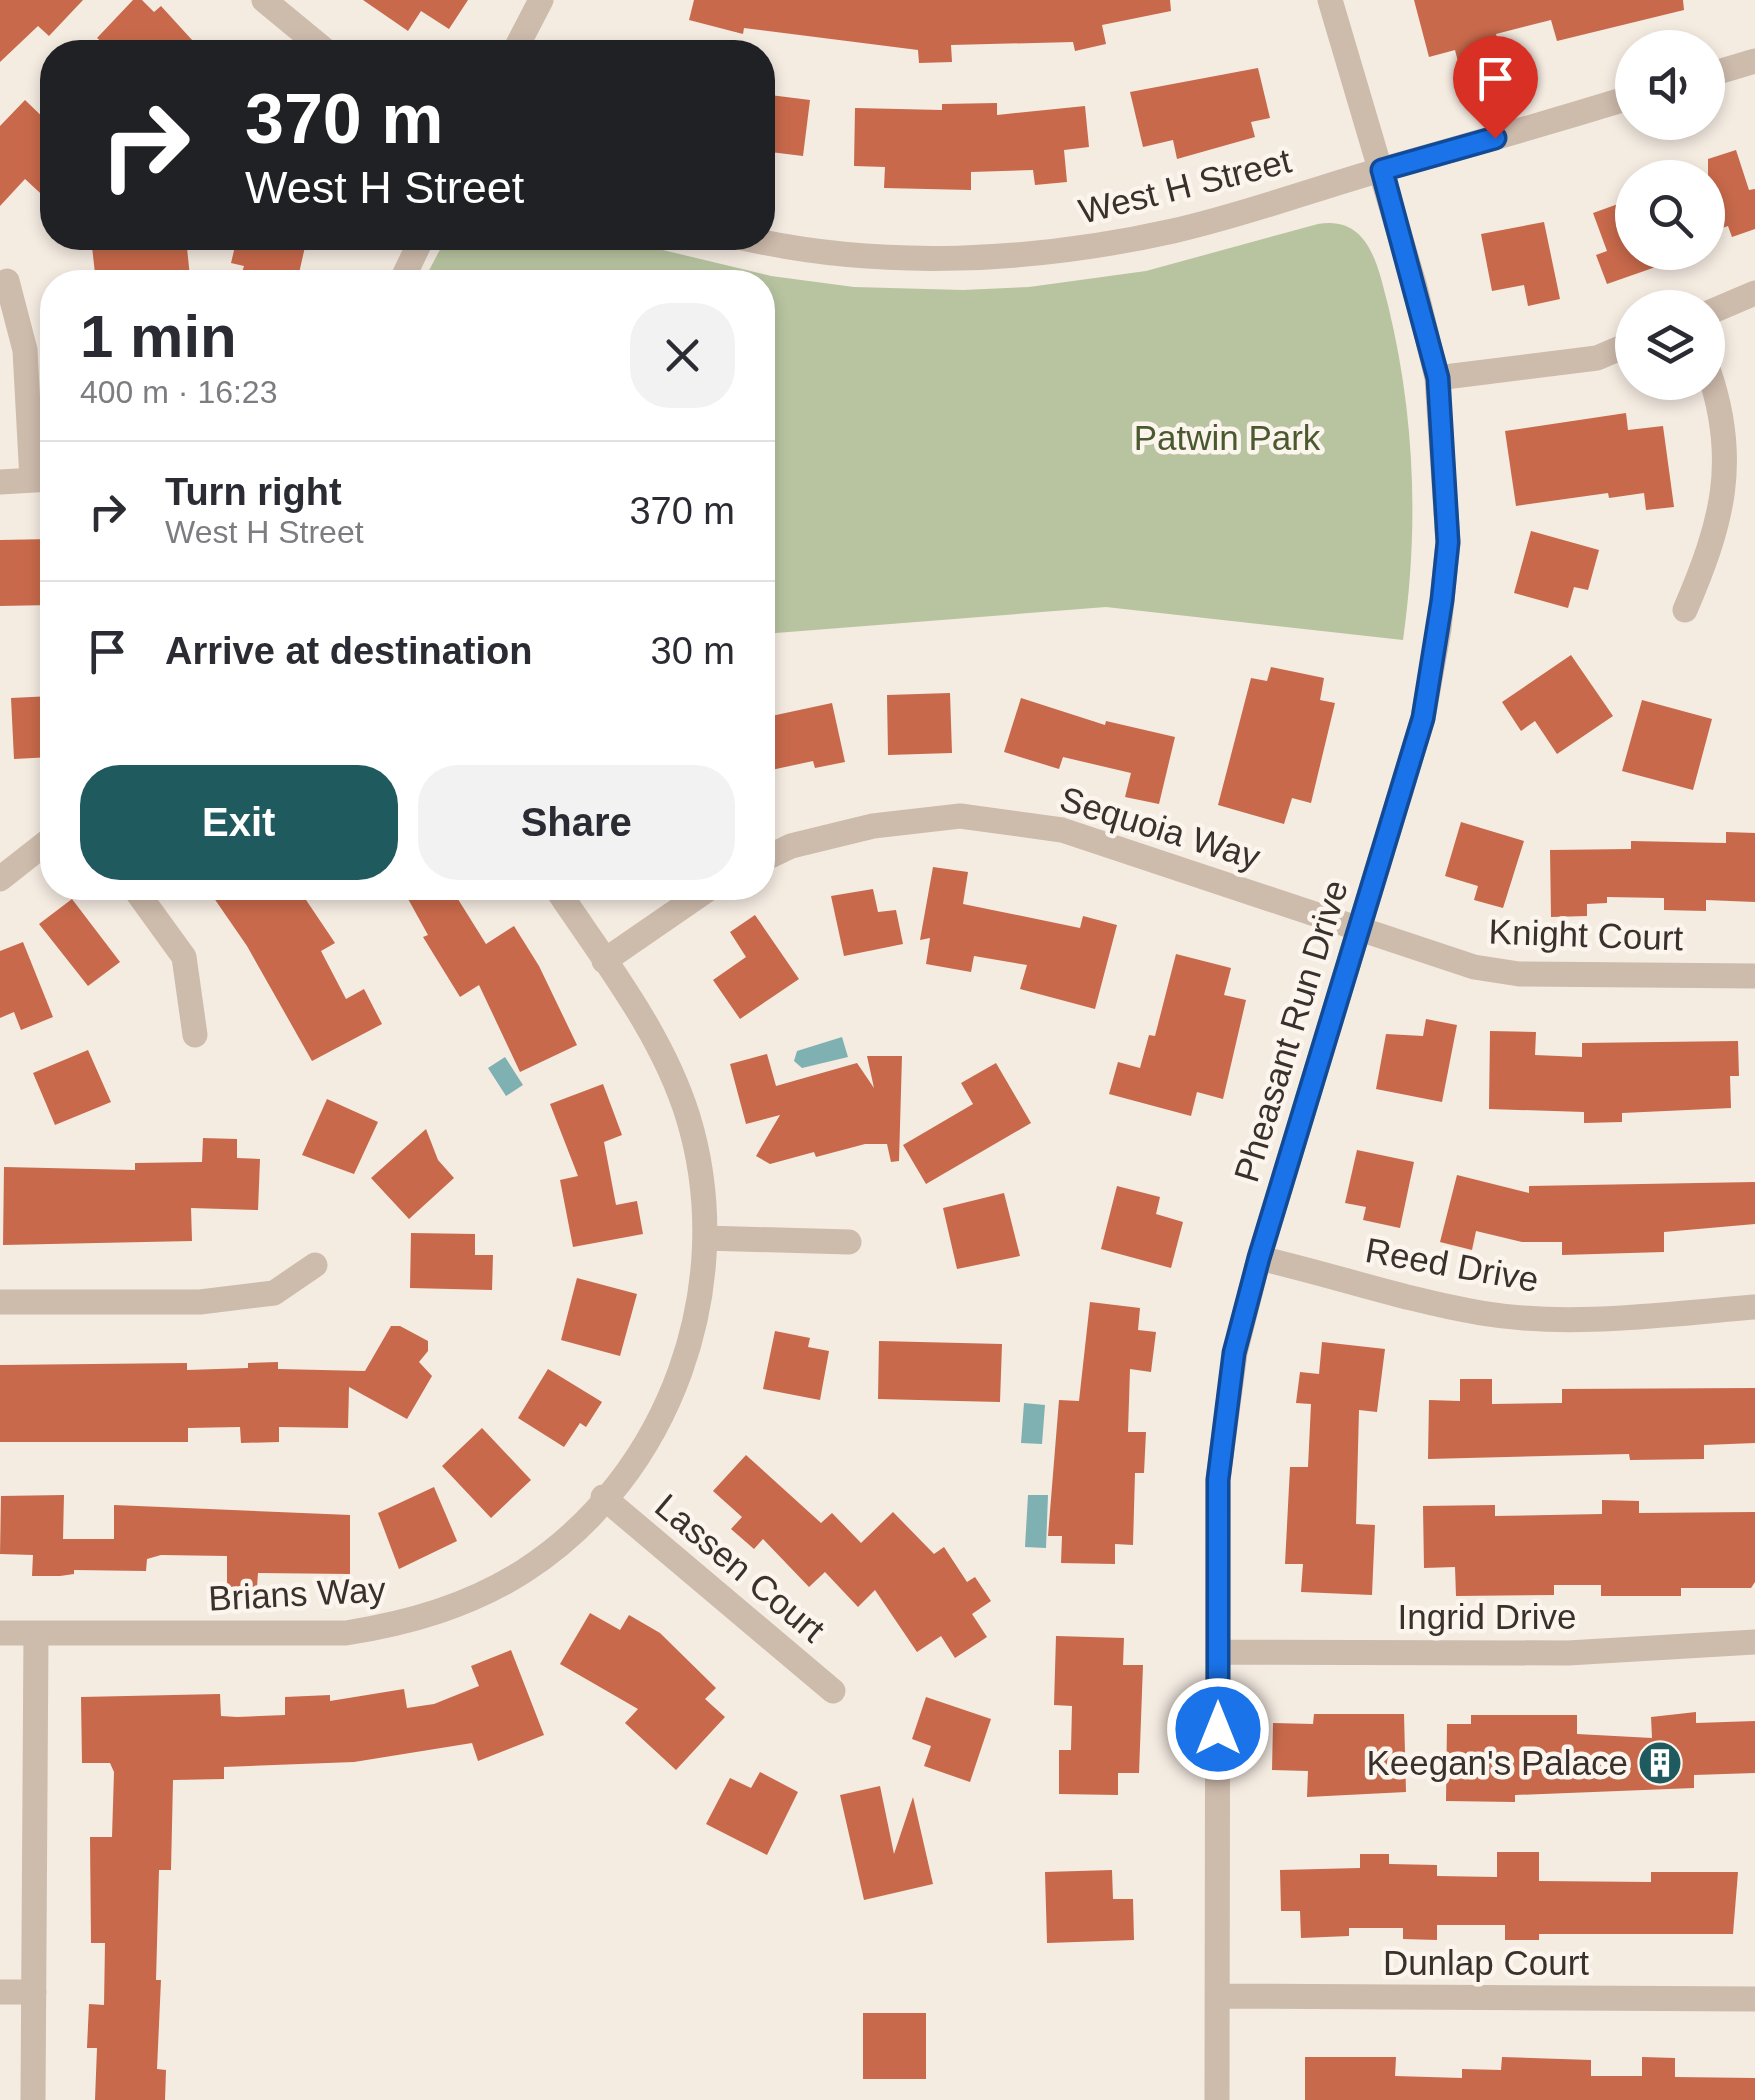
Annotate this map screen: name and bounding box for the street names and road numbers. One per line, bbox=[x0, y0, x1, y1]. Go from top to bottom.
street label: West H Street bbox=[1075, 140, 1295, 231]
street label: Sequoia Way bbox=[1056, 779, 1265, 877]
street label: Pheasant Run Drive bbox=[1226, 875, 1355, 1186]
street label: Knight Court bbox=[1488, 912, 1684, 957]
street label: Reed Drive bbox=[1362, 1230, 1542, 1299]
street label: Lassen Court bbox=[648, 1486, 833, 1650]
street label: Brians Way bbox=[207, 1569, 387, 1618]
street label: Ingrid Drive bbox=[1398, 1597, 1576, 1636]
street label: Dunlap Court bbox=[1383, 1943, 1589, 1982]

